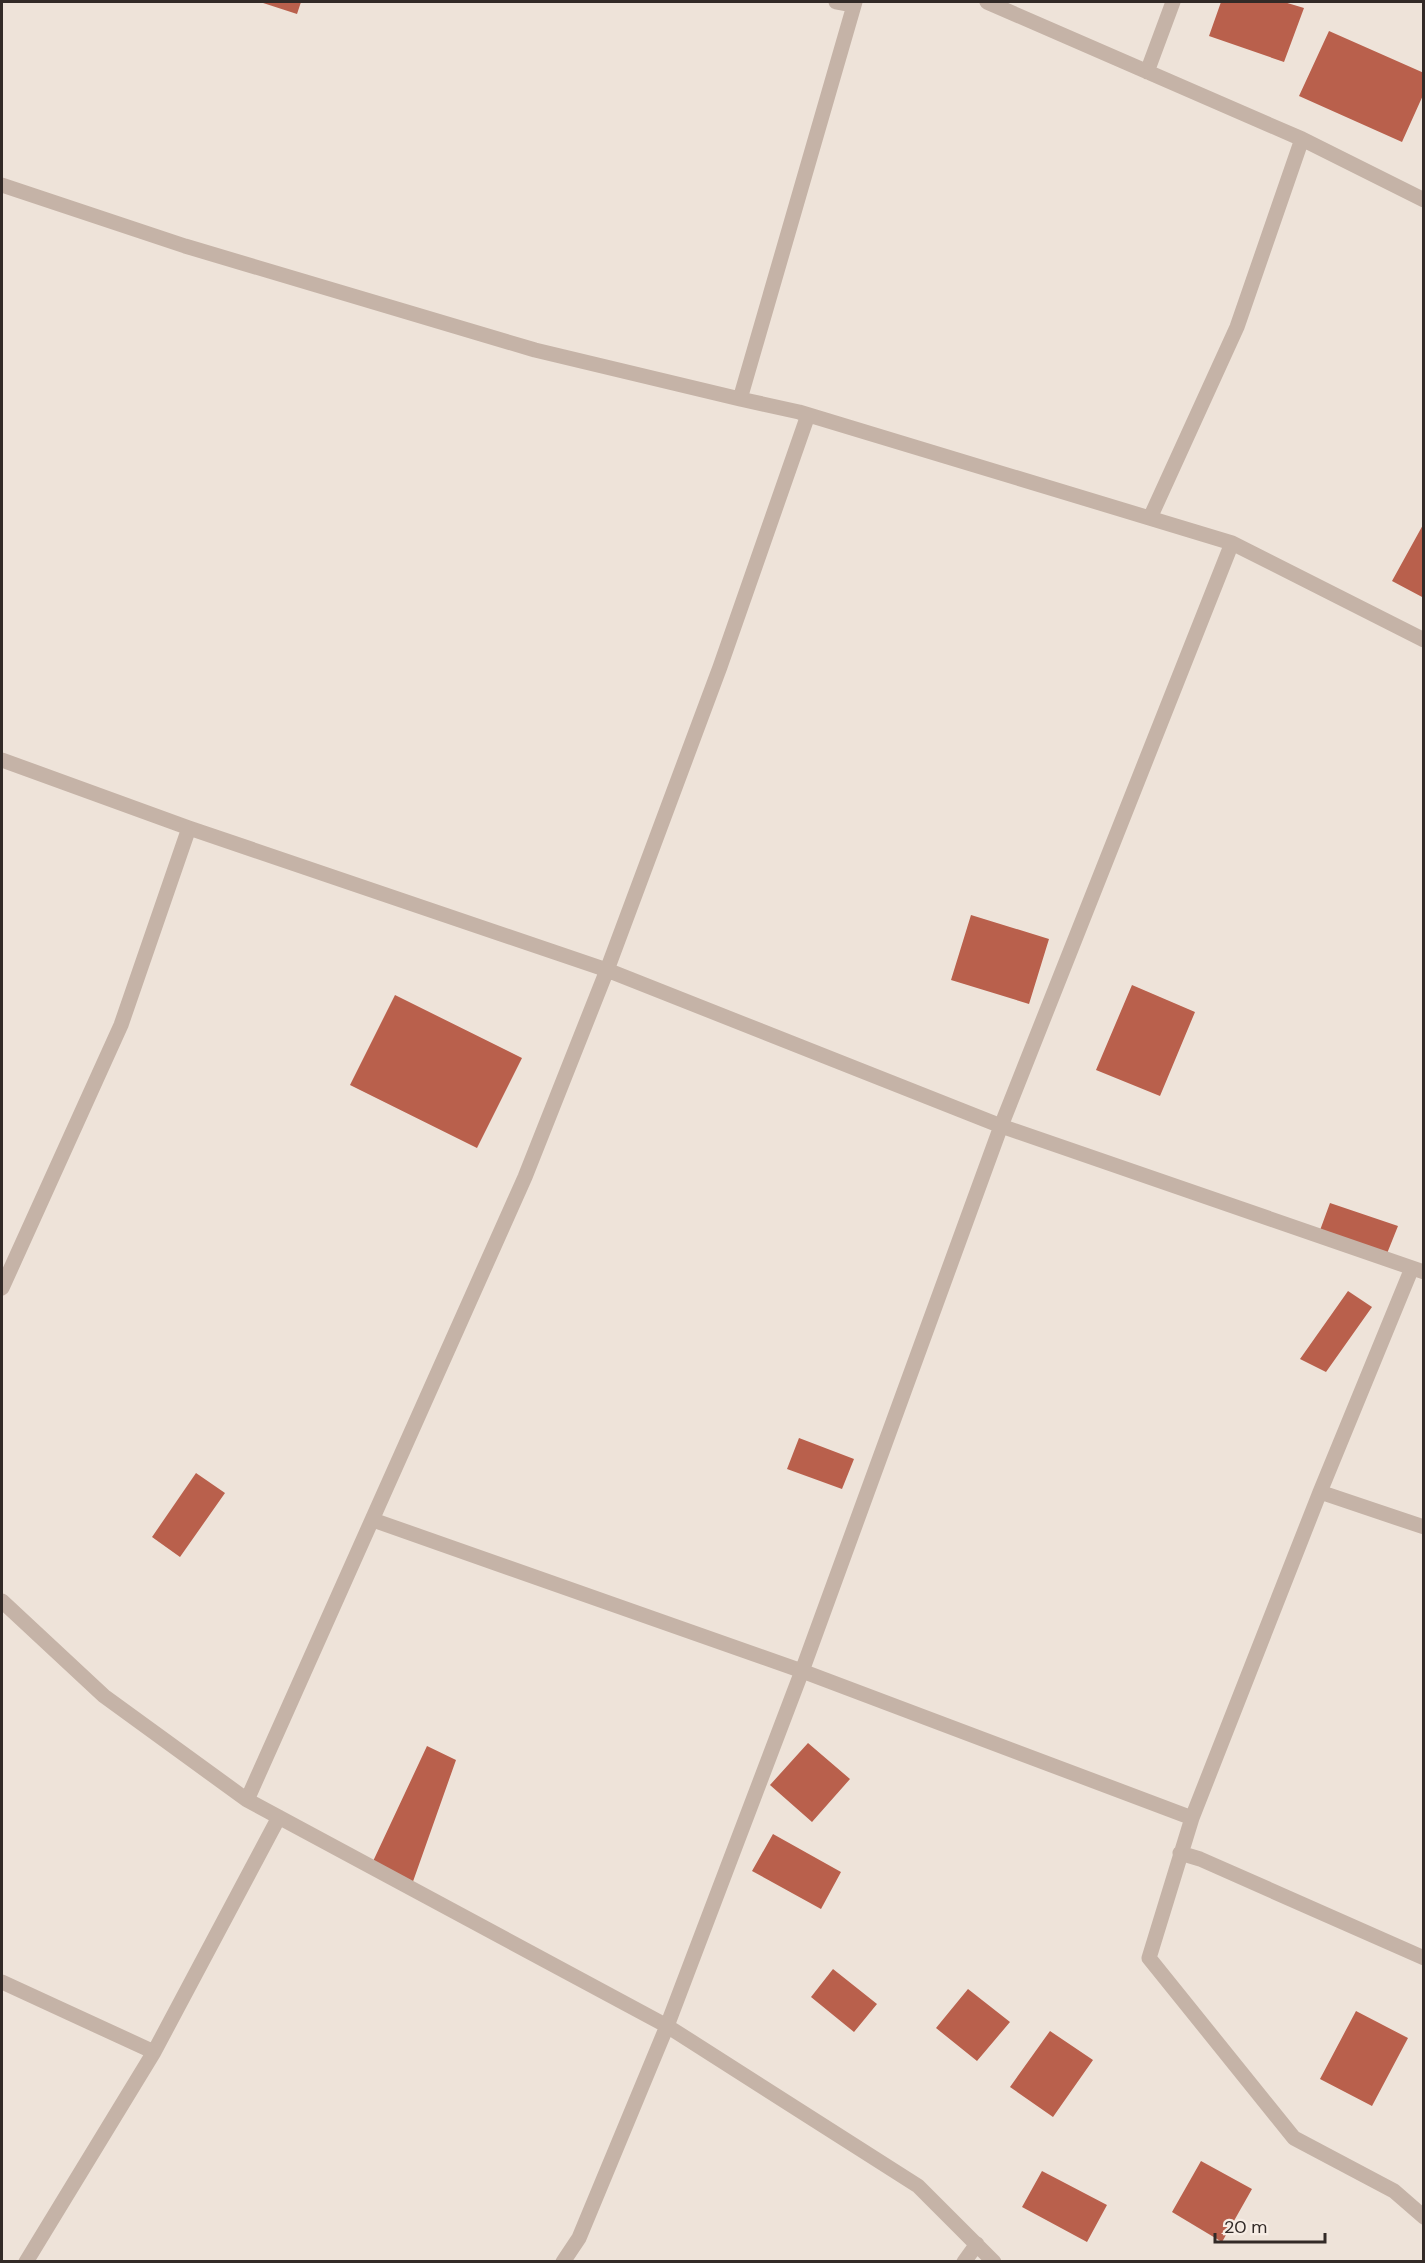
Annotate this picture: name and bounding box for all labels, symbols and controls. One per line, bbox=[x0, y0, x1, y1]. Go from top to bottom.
scale bar bbox=[1215, 2206, 1324, 2244]
text: 20 m bbox=[1224, 2215, 1267, 2239]

